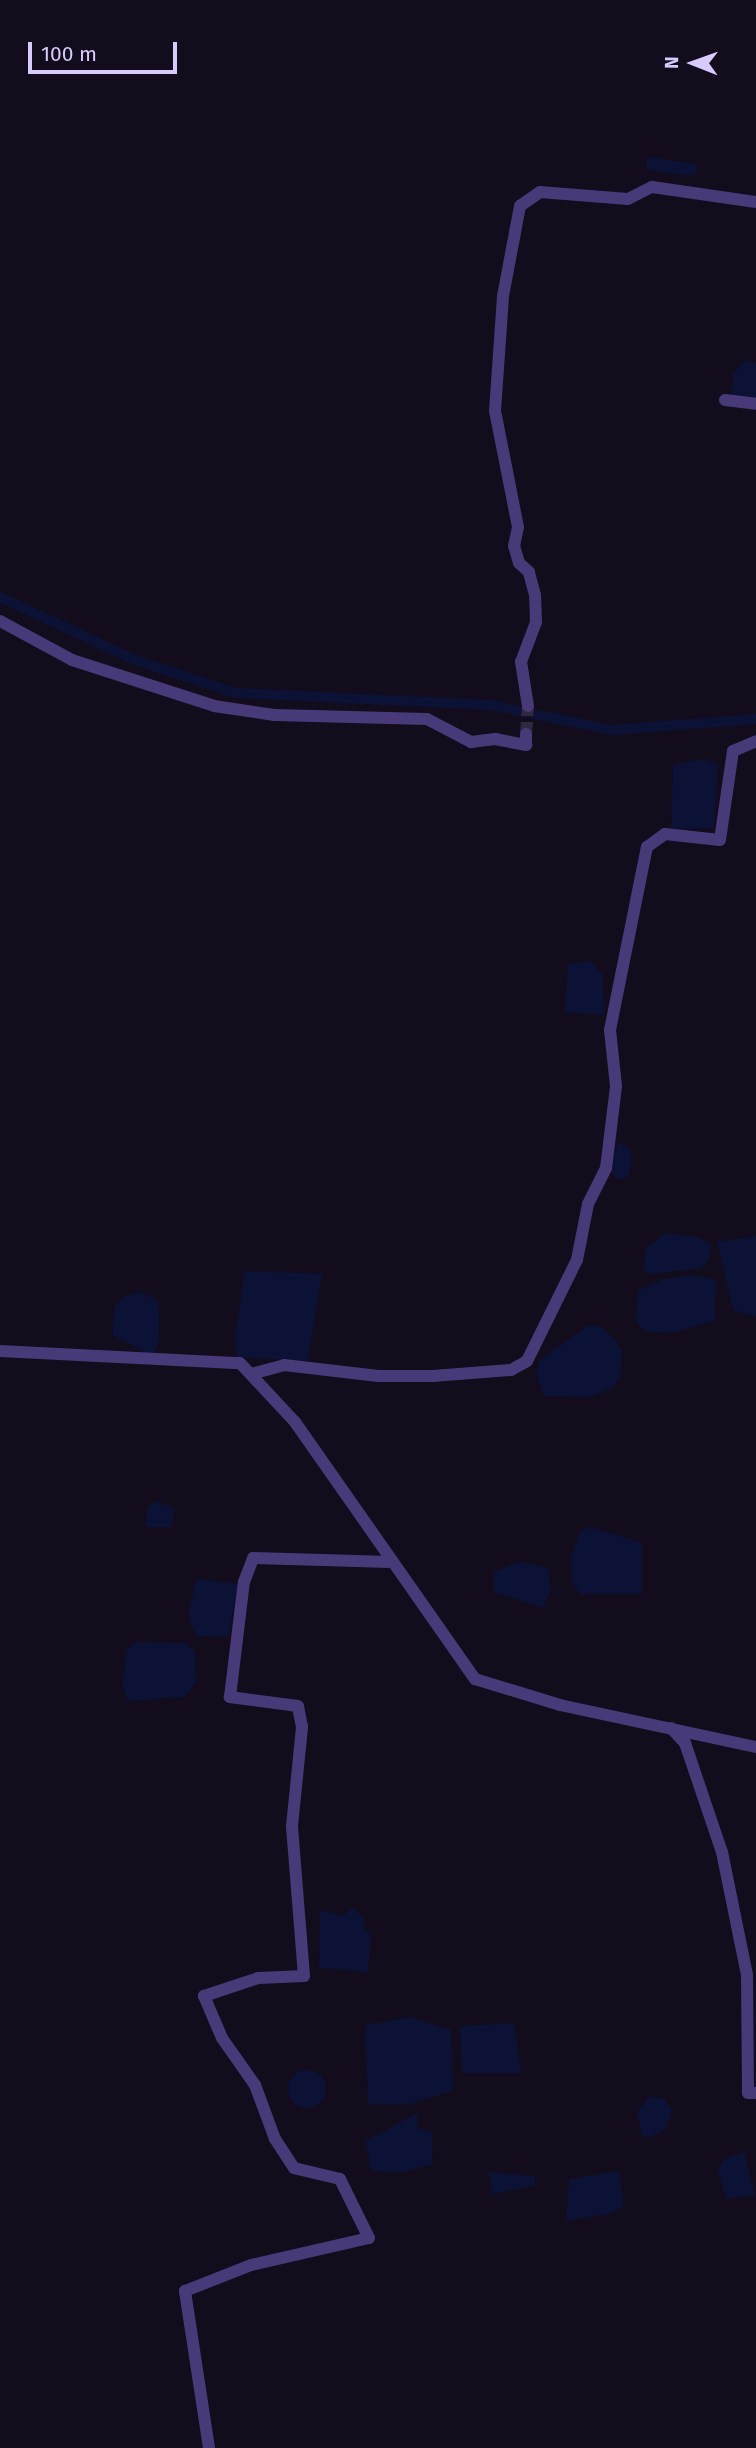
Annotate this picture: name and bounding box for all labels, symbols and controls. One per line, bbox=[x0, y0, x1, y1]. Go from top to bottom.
scale bar bbox=[32, 28, 180, 72]
north arrow bbox=[658, 28, 728, 98]
text: 100 m bbox=[41, 41, 97, 67]
text: N bbox=[660, 56, 683, 69]

